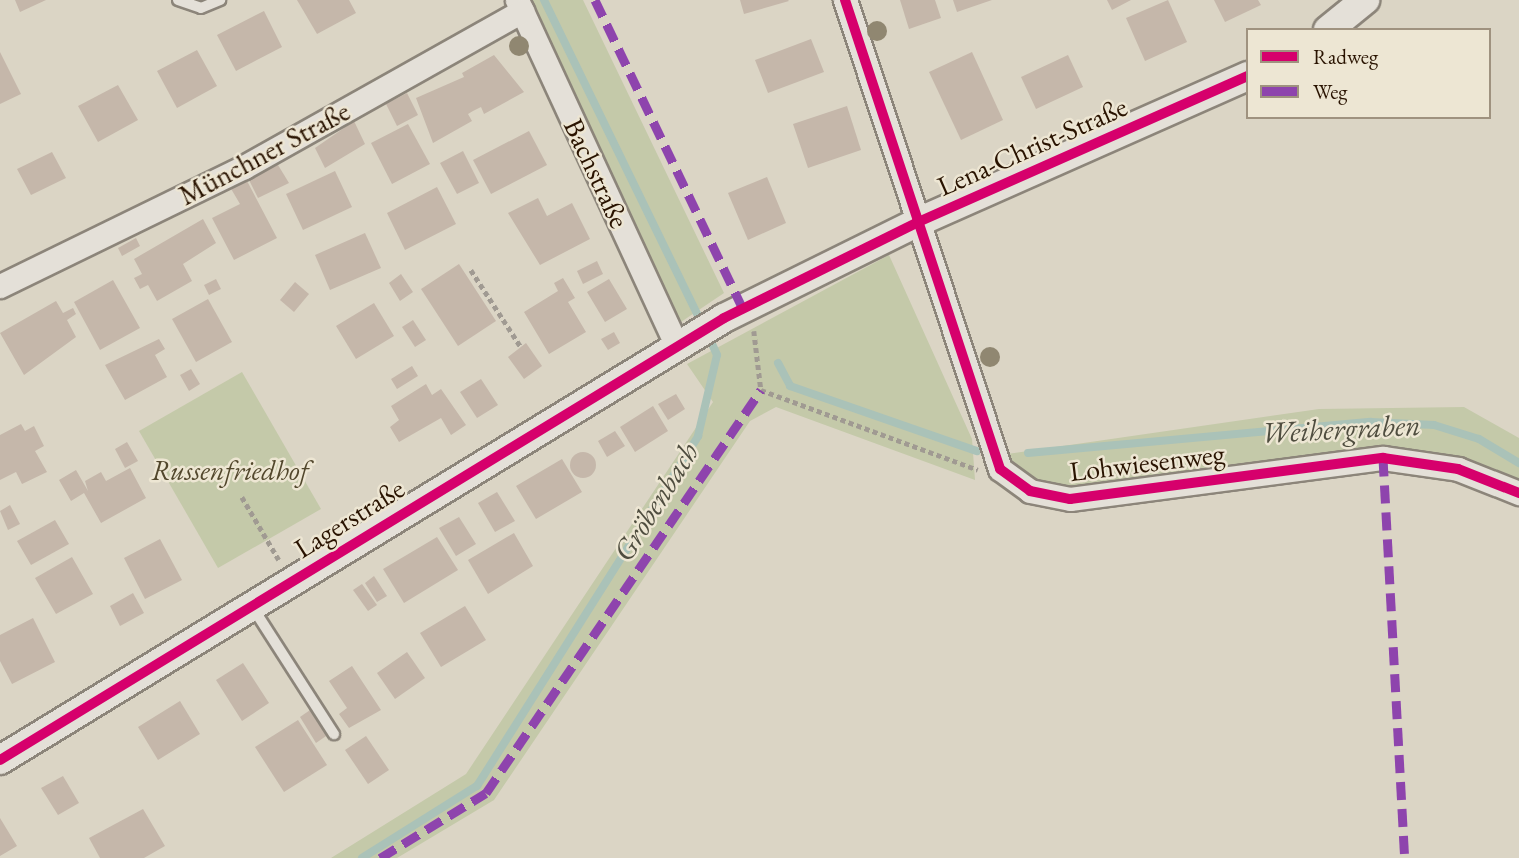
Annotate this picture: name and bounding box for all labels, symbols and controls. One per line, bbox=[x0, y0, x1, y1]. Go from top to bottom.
legend bbox=[1246, 28, 1491, 119]
text: Radweg bbox=[1313, 43, 1378, 70]
text: Weg bbox=[1313, 78, 1347, 105]
street label: Lena-Christ-Straße bbox=[932, 89, 1132, 203]
street label: Münchner Straße bbox=[173, 94, 355, 212]
street label: Bachstraße bbox=[557, 113, 637, 233]
water label: Weihergraben bbox=[1260, 407, 1422, 451]
water label: Gröbenbach bbox=[605, 436, 707, 568]
street label: Lohwiesenweg bbox=[1067, 436, 1227, 488]
park label: Russenfriedhof bbox=[151, 453, 309, 487]
street label: Lagerstraße bbox=[288, 471, 410, 565]

